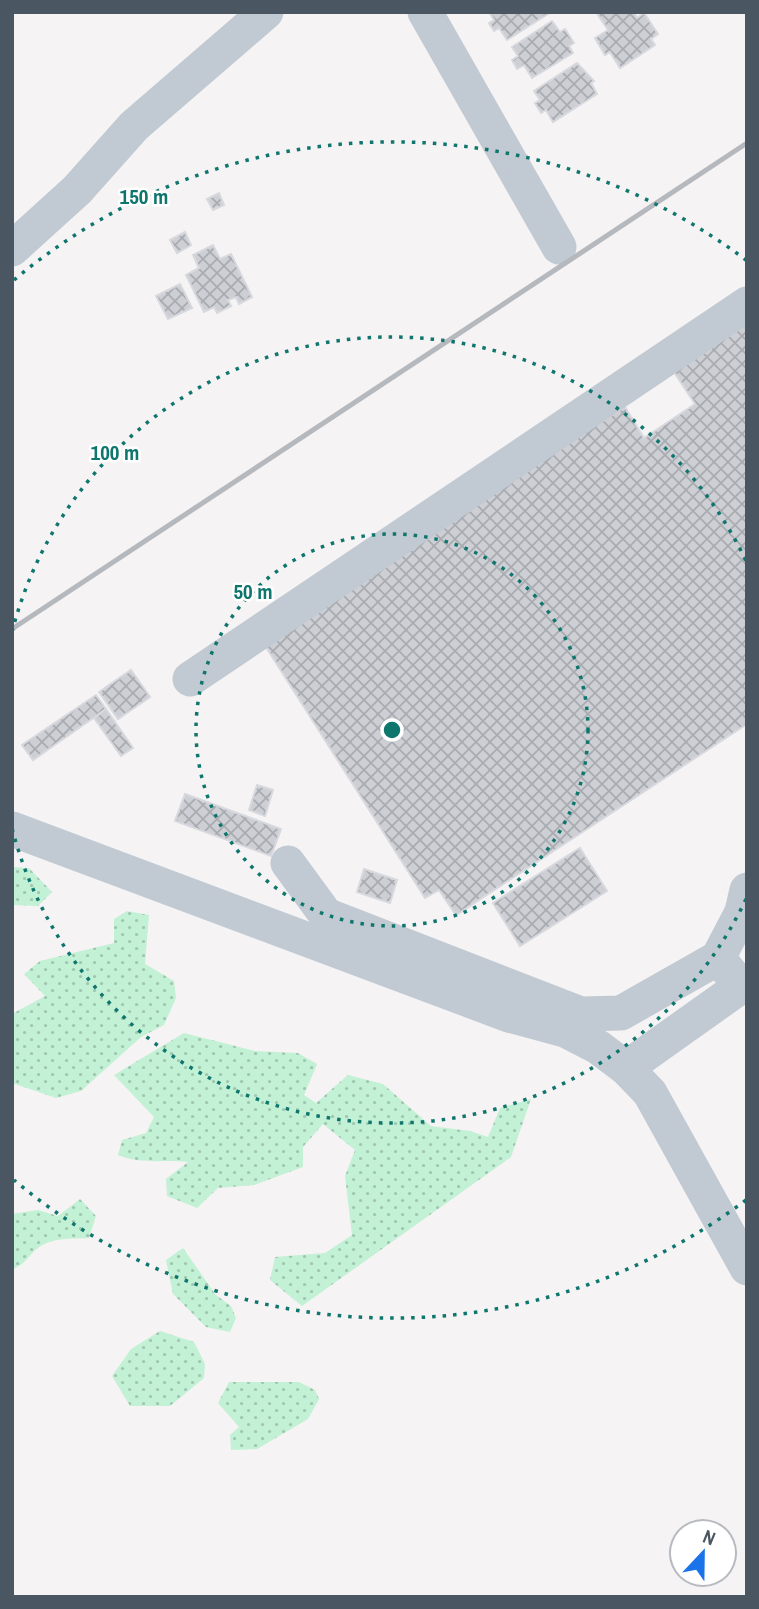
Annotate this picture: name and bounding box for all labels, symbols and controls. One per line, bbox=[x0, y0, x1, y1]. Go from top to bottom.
text: 150 m bbox=[120, 182, 168, 211]
text: 100 m bbox=[91, 438, 139, 467]
text: 50 m bbox=[233, 577, 273, 606]
centre of rings bbox=[380, 718, 404, 742]
north arrow bbox=[668, 1518, 738, 1588]
text: N bbox=[699, 1523, 719, 1551]

